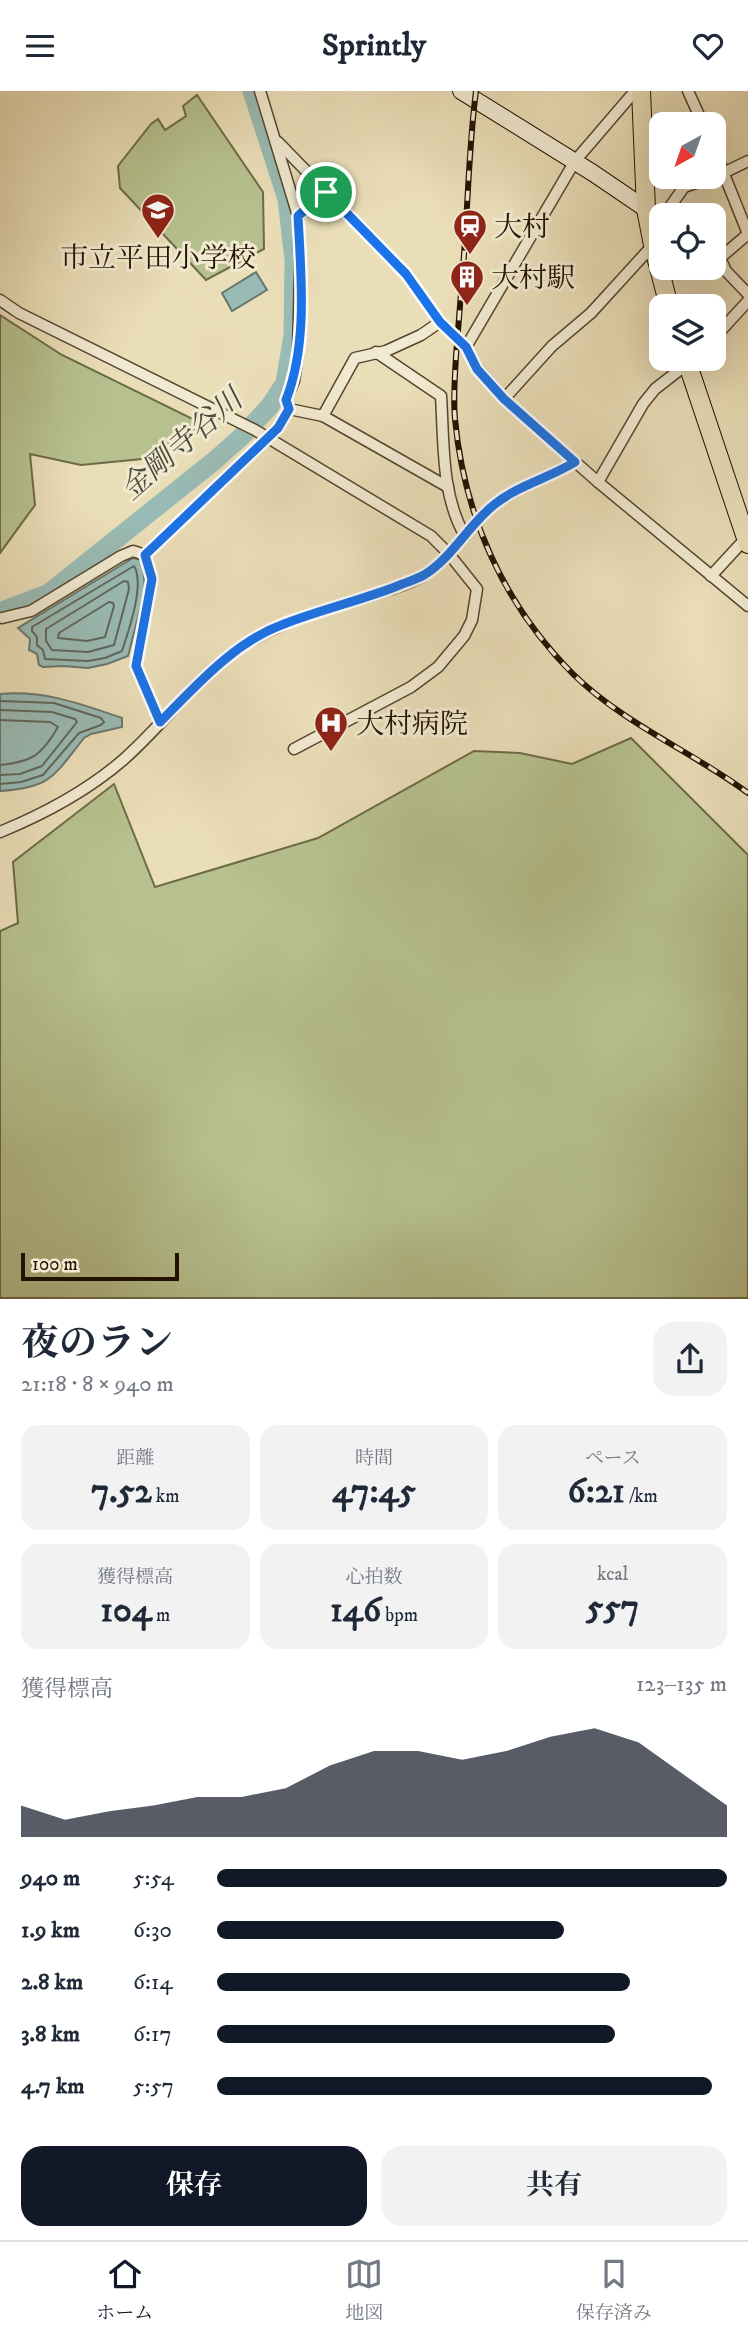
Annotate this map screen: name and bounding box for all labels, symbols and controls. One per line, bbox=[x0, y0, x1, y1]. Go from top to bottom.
text: Sprintly bbox=[322, 26, 426, 66]
icon: menu bbox=[21, 27, 59, 65]
icon: heart bbox=[689, 27, 727, 65]
north arrow bbox=[649, 112, 726, 189]
map controls bbox=[649, 112, 726, 371]
pin bbox=[296, 162, 356, 222]
icon: arrive bbox=[307, 173, 345, 211]
school or university icon: 市立平田小学校 bbox=[139, 191, 177, 240]
button: locate bbox=[649, 203, 726, 280]
station icon: 大村 bbox=[451, 207, 489, 256]
place label: 大村 bbox=[494, 210, 550, 245]
place label: 市立平田小学校 bbox=[60, 241, 256, 276]
building icon: 大村駅 bbox=[448, 258, 486, 307]
place label: 大村駅 bbox=[491, 261, 575, 296]
button: layers bbox=[649, 294, 726, 371]
water label: 金剛寺谷川 bbox=[113, 380, 253, 508]
hospital icon: 大村病院 bbox=[312, 704, 350, 753]
place label: 大村病院 bbox=[356, 707, 468, 742]
scale bar bbox=[21, 1249, 178, 1281]
text: 100 m bbox=[32, 1253, 78, 1276]
text: 夜のラン bbox=[21, 1320, 173, 1368]
button: share bbox=[653, 1322, 727, 1396]
text: 21:18 · 8 × 940 m bbox=[21, 1370, 174, 1399]
text: 距離 bbox=[116, 1447, 154, 1470]
text: 時間 bbox=[355, 1447, 393, 1470]
text: ペース bbox=[585, 1447, 641, 1470]
text: 7.52 bbox=[91, 1470, 152, 1514]
text: 47:45 bbox=[332, 1470, 416, 1514]
text: 6:21 bbox=[568, 1470, 625, 1514]
text: km bbox=[152, 1485, 180, 1508]
text: /km bbox=[625, 1485, 658, 1508]
text: kcal bbox=[597, 1563, 628, 1586]
text: 獲得標高 bbox=[97, 1566, 173, 1589]
text: 心拍数 bbox=[345, 1566, 403, 1589]
text: 557 bbox=[586, 1586, 639, 1630]
text: 104 bbox=[100, 1589, 152, 1633]
text: 146 bbox=[330, 1589, 381, 1633]
text: m bbox=[152, 1604, 170, 1627]
text: bpm bbox=[381, 1604, 418, 1627]
text: 123–135 m bbox=[636, 1670, 727, 1699]
text: 獲得標高 bbox=[21, 1675, 113, 1704]
text: 940 m bbox=[21, 1864, 80, 1893]
text: 5:54 bbox=[133, 1864, 174, 1893]
text: 1.9 km bbox=[21, 1916, 80, 1945]
text: 6:30 bbox=[133, 1916, 172, 1945]
text: 2.8 km bbox=[21, 1968, 83, 1997]
text: 6:14 bbox=[133, 1968, 173, 1997]
text: 3.8 km bbox=[21, 2020, 80, 2049]
text: 6:17 bbox=[133, 2020, 172, 2049]
text: 4.7 km bbox=[21, 2072, 85, 2101]
text: 5:57 bbox=[133, 2072, 174, 2101]
button: 保存 bbox=[21, 2146, 367, 2226]
button: 共有 bbox=[381, 2146, 727, 2226]
tab: ホーム bbox=[96, 2255, 153, 2325]
tab: 地図 bbox=[345, 2255, 384, 2325]
tab: 保存済み bbox=[576, 2255, 652, 2325]

